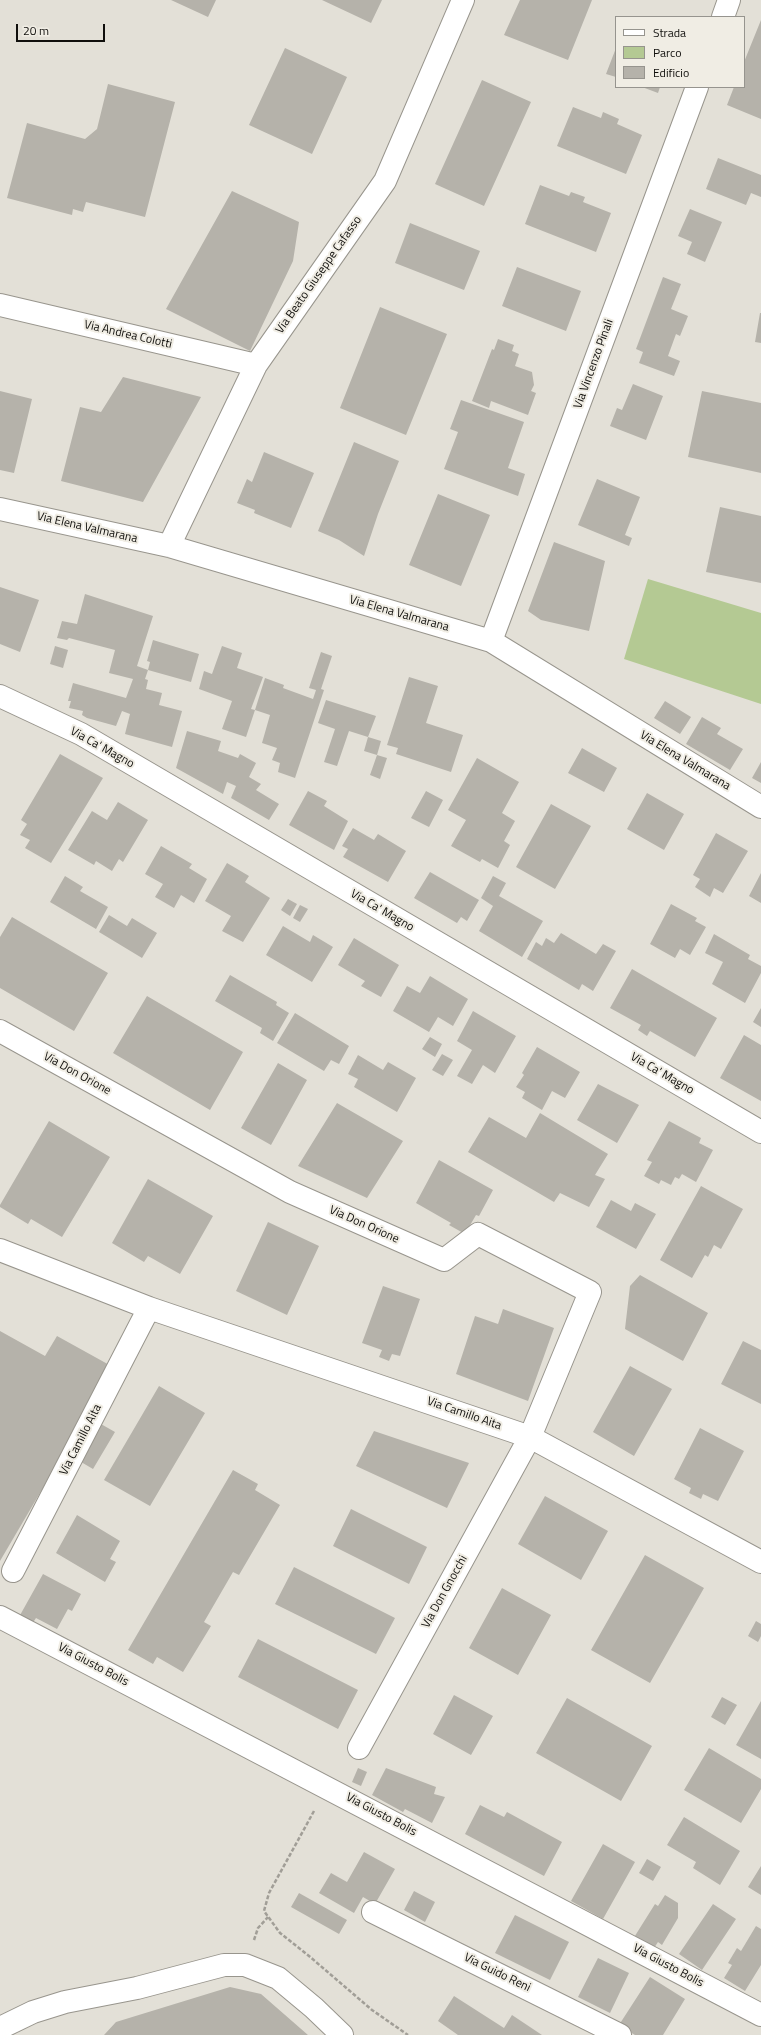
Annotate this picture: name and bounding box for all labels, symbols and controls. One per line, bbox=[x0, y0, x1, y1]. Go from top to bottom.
scale bar bbox=[18, 16, 107, 42]
legend bbox=[615, 16, 745, 88]
text: 20 m bbox=[23, 21, 49, 40]
text: Strada bbox=[653, 23, 686, 42]
text: Parco bbox=[653, 43, 682, 62]
text: Edificio bbox=[653, 63, 689, 82]
street label: Via Beato Giuseppe Cafasso bbox=[273, 213, 365, 337]
street label: Via Vincenzo Pinali bbox=[571, 317, 617, 411]
street label: Via Andrea Colotti bbox=[83, 318, 173, 352]
street label: Via Elena Valmarana bbox=[35, 509, 139, 547]
street label: Via Elena Valmarana bbox=[348, 593, 450, 635]
street label: Via Ca' Magno bbox=[67, 725, 137, 771]
street label: Via Elena Valmarana bbox=[637, 728, 733, 794]
street label: Via Ca' Magno bbox=[348, 887, 416, 935]
street label: Via Don Orione bbox=[41, 1050, 113, 1098]
street label: Via Ca' Magno bbox=[628, 1050, 696, 1098]
street label: Via Don Orione bbox=[327, 1203, 401, 1247]
street label: Via Camillo Aita bbox=[425, 1394, 503, 1434]
street label: Via Camillo Aita bbox=[57, 1402, 105, 1478]
street label: Via Don Gnocchi bbox=[419, 1553, 471, 1631]
street label: Via Giusto Bolis bbox=[55, 1640, 131, 1690]
street label: Via Giusto Bolis bbox=[343, 1790, 419, 1840]
street label: Via Giusto Bolis bbox=[630, 1941, 706, 1991]
street label: Via Guido Reni bbox=[461, 1951, 533, 1995]

